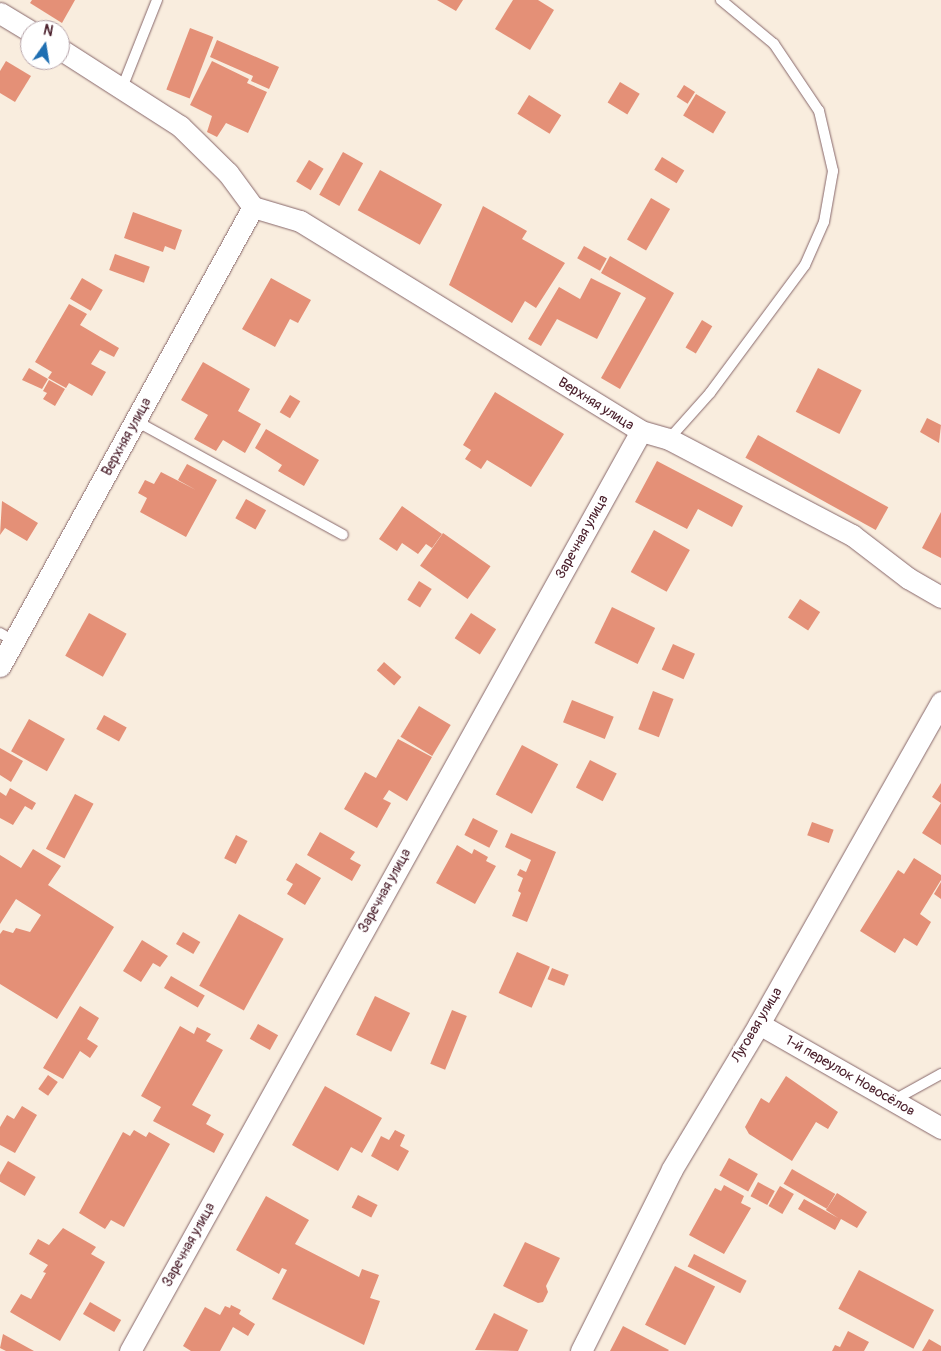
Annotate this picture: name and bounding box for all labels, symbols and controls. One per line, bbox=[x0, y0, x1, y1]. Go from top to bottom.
north arrow bbox=[20, 20, 70, 70]
text: N bbox=[42, 22, 55, 40]
street label: Верхняя улица bbox=[555, 374, 637, 434]
street label: Верхняя улица bbox=[99, 395, 155, 479]
street label: Заречная улица bbox=[552, 492, 612, 582]
street label: Заречная улица bbox=[355, 846, 415, 936]
street label: Луговая улица bbox=[728, 984, 786, 1066]
street label: 1-й переулок Новосёлов bbox=[782, 1032, 918, 1120]
street label: Заречная улица bbox=[159, 1200, 219, 1290]

